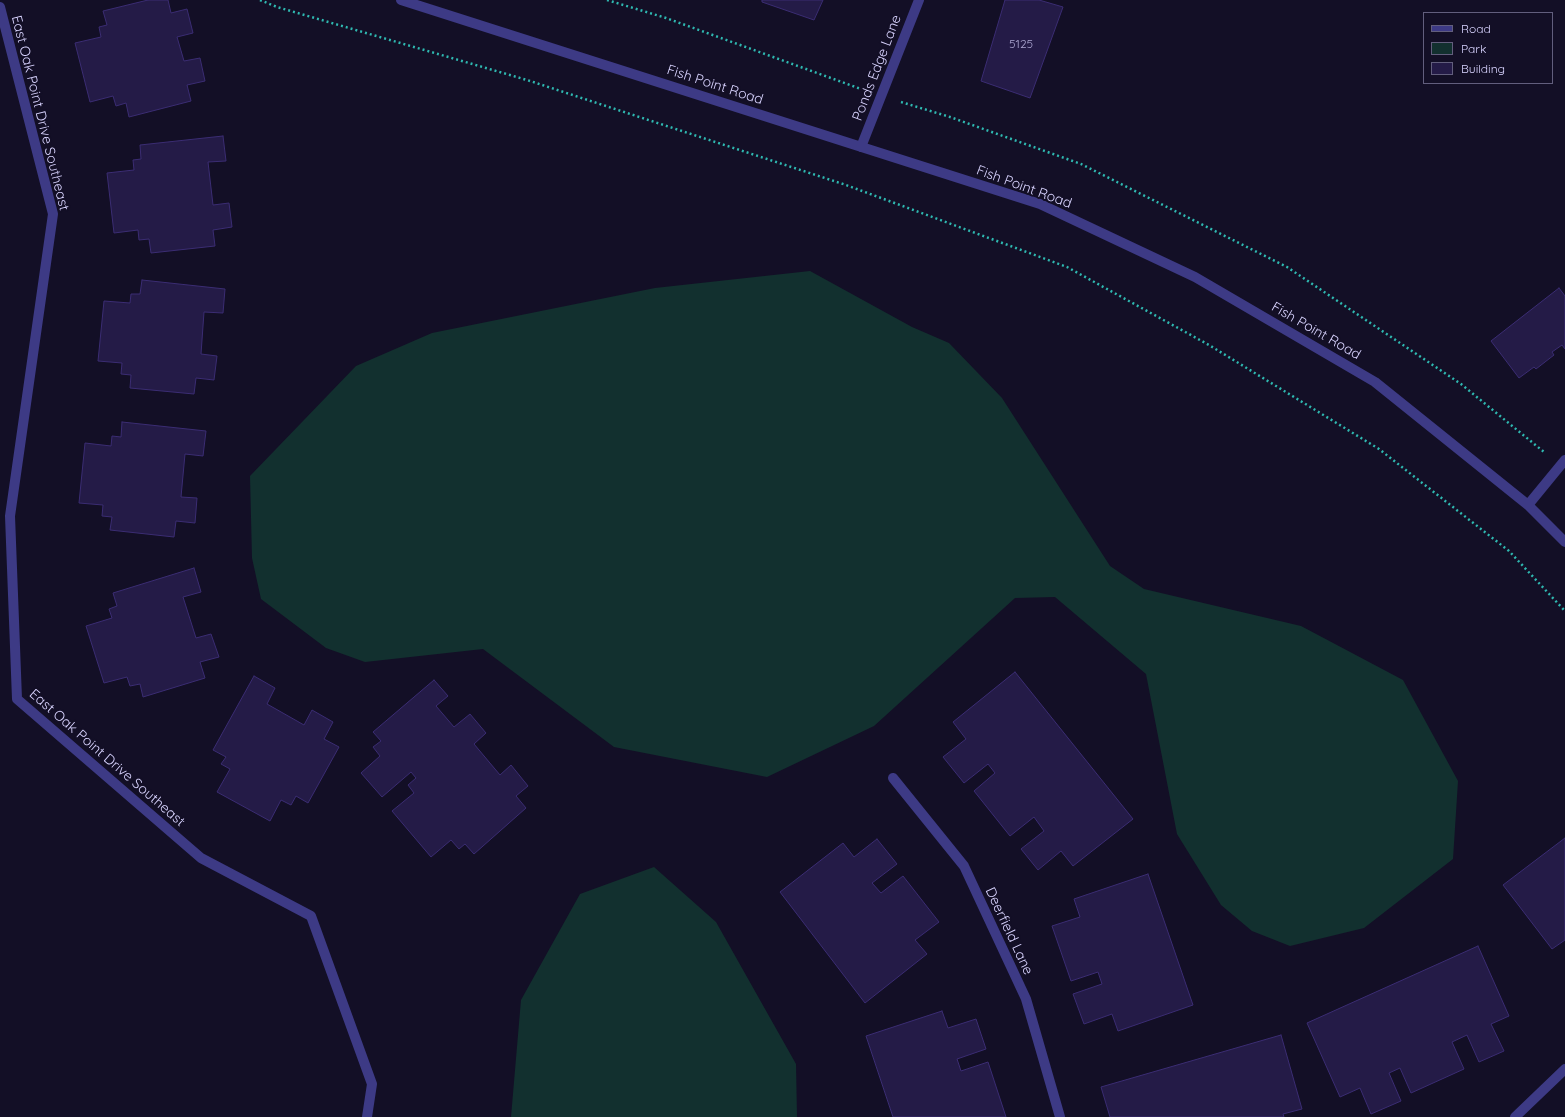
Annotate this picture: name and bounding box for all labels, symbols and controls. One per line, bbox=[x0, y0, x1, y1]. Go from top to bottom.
legend bbox=[1423, 12, 1553, 84]
street label: Ponds Edge Lane bbox=[849, 13, 905, 123]
street label: East Oak Point Drive Southeast bbox=[8, 14, 72, 212]
text: Road bbox=[1461, 21, 1491, 36]
house number: 5125 bbox=[1009, 37, 1033, 51]
text: Park bbox=[1461, 41, 1486, 56]
text: Building bbox=[1461, 61, 1505, 76]
street label: Fish Point Road bbox=[665, 62, 765, 108]
street label: Fish Point Road bbox=[974, 162, 1074, 212]
street label: Fish Point Road bbox=[1268, 299, 1364, 363]
street label: East Oak Point Drive Southeast bbox=[26, 686, 188, 830]
street label: Deerfield Lane bbox=[981, 885, 1037, 977]

